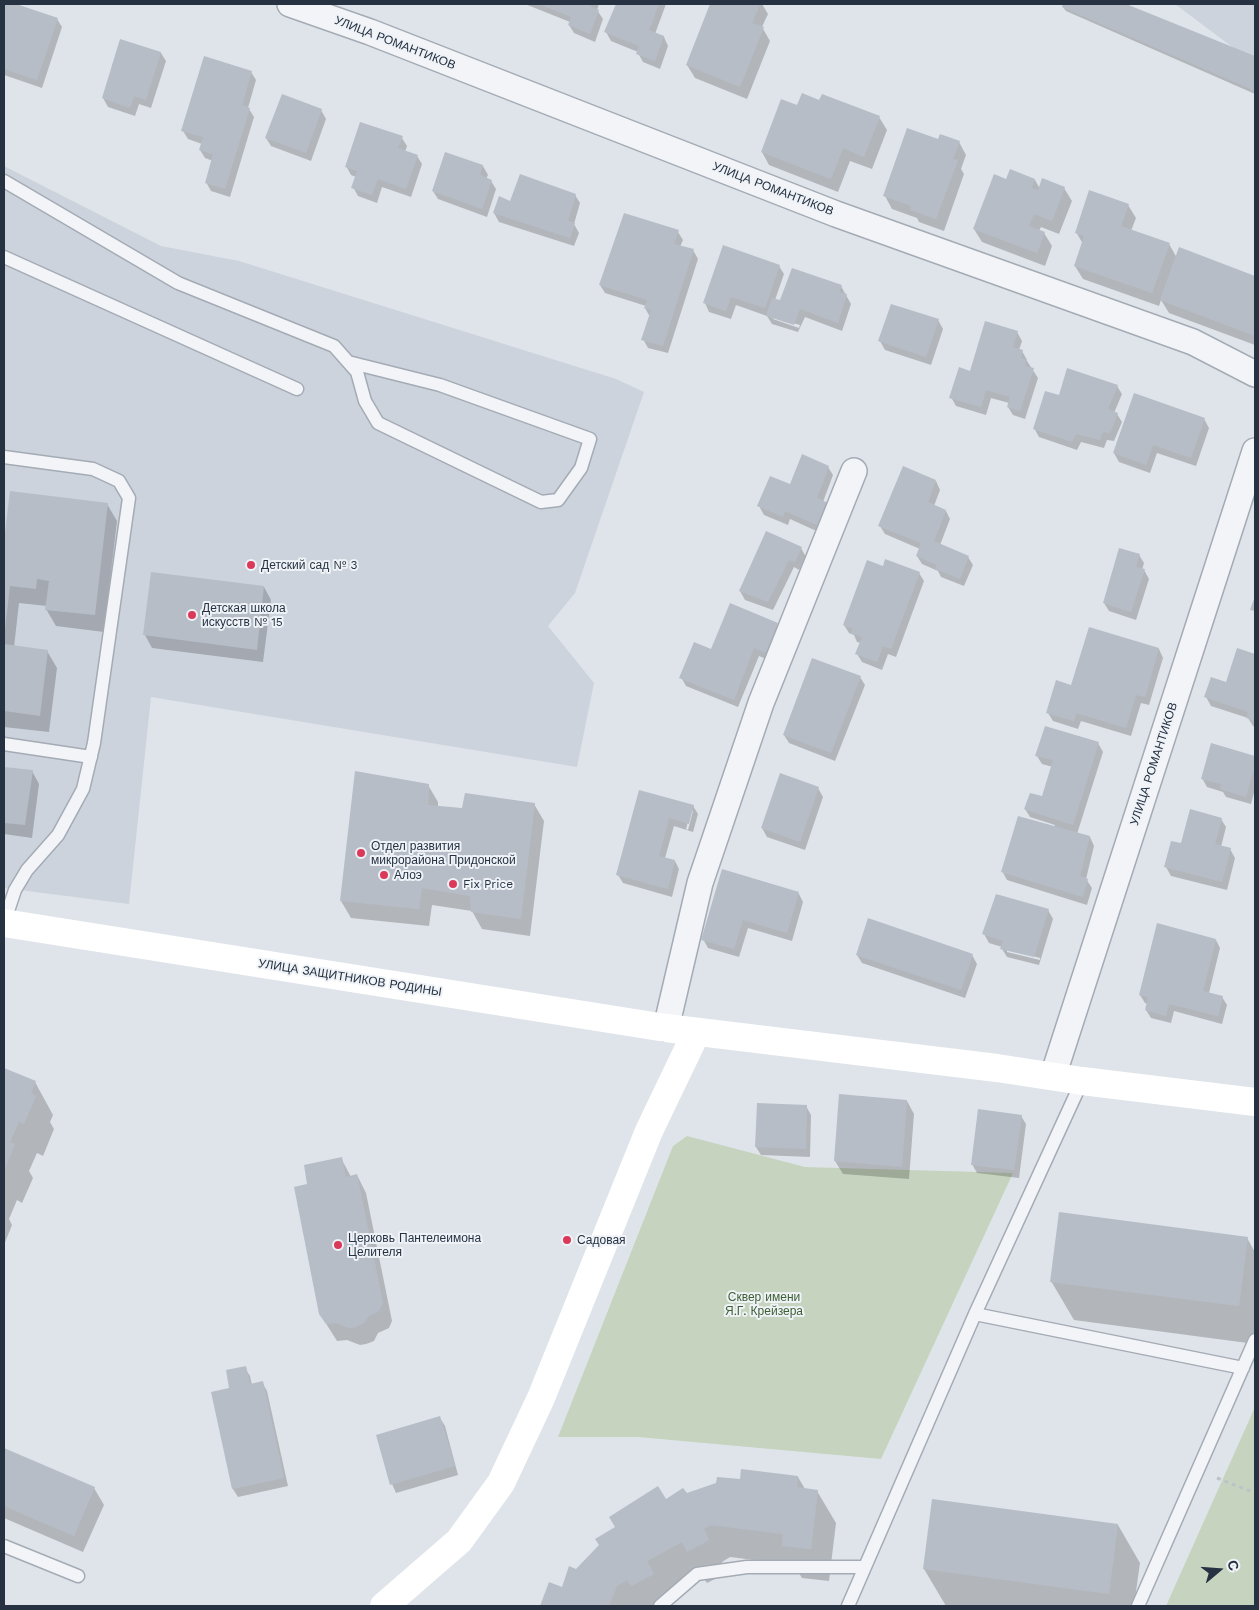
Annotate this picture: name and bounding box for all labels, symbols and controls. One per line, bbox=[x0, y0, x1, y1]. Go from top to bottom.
street label: УЛИЦА РОМАНТИКОВ bbox=[332, 13, 458, 73]
street label: УЛИЦА РОМАНТИКОВ bbox=[710, 159, 836, 219]
place label: Детский сад № 3 bbox=[261, 558, 357, 572]
marker: Детский сад № 3 bbox=[245, 559, 257, 571]
place label: Детская школа искусств № 15 bbox=[202, 601, 286, 629]
marker: Детская школа искусств № 15 bbox=[186, 609, 198, 621]
street label: УЛИЦА РОМАНТИКОВ bbox=[1127, 701, 1181, 827]
place label: Отдел развития микрорайона Придонской bbox=[371, 839, 516, 867]
marker: Отдел развития микрорайона Придонской bbox=[355, 847, 367, 859]
place label: Алоэ bbox=[394, 868, 422, 882]
marker: Алоэ bbox=[378, 869, 390, 881]
place label: Fix Price bbox=[463, 877, 513, 891]
marker: Fix Price bbox=[447, 878, 459, 890]
street label: УЛИЦА ЗАЩИТНИКОВ РОДИНЫ bbox=[257, 956, 443, 1000]
place label: Церковь Пантелеимона Целителя bbox=[348, 1231, 481, 1259]
place label: Садовая bbox=[577, 1233, 626, 1247]
marker: Садовая bbox=[561, 1234, 573, 1246]
marker: Церковь Пантелеимона Целителя bbox=[332, 1239, 344, 1251]
park label: Сквер имени Я.Г. Крейзера bbox=[725, 1290, 803, 1318]
north arrow bbox=[1194, 1545, 1244, 1595]
text: С bbox=[1224, 1558, 1242, 1573]

